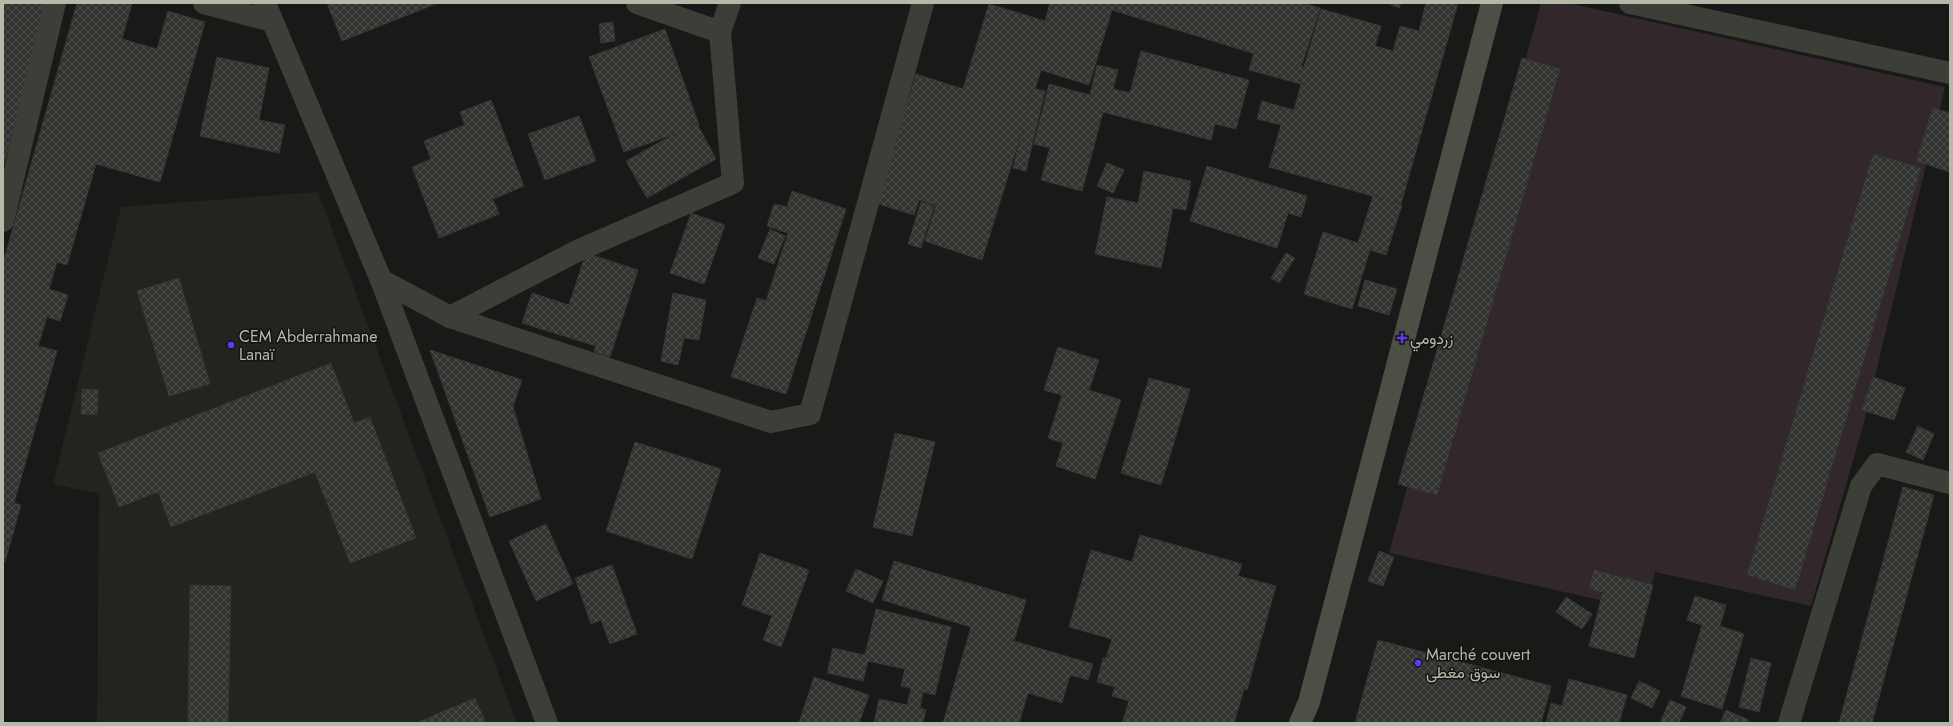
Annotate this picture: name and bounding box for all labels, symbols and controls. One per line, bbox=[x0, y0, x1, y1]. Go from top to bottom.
place label: CEM Abderrahmane Lanaï bbox=[239, 325, 377, 366]
place label: زردومي bbox=[1410, 327, 1453, 352]
marker: زردومي bbox=[1397, 333, 1407, 343]
marker: CEM Abderrahmane Lanaï bbox=[226, 340, 236, 350]
place label: Marché couvert سوق مغطى bbox=[1426, 643, 1530, 684]
marker: Marché couvert سوق مغطى bbox=[1413, 658, 1423, 668]

